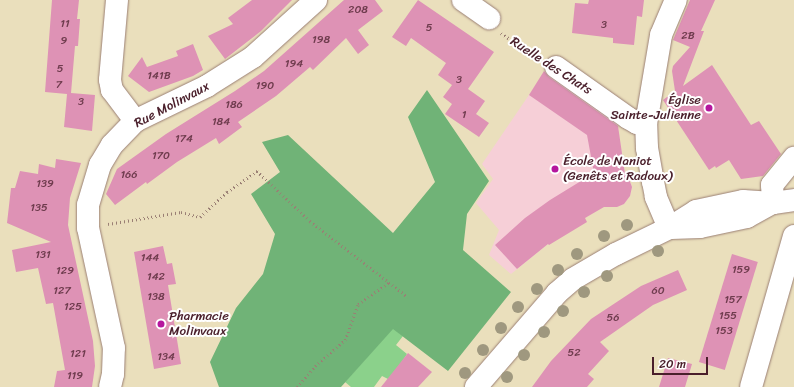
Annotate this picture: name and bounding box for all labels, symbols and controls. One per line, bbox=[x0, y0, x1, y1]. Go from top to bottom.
house number: 208 bbox=[348, 3, 368, 17]
house number: 11 bbox=[60, 17, 70, 31]
house number: 3 bbox=[601, 18, 607, 32]
house number: 5 bbox=[426, 21, 432, 35]
house number: 2B bbox=[681, 29, 695, 43]
house number: 198 bbox=[312, 33, 330, 47]
house number: 9 bbox=[61, 34, 67, 48]
street label: Ruelle des Chats bbox=[507, 34, 595, 98]
house number: 194 bbox=[285, 57, 303, 71]
house number: 5 bbox=[57, 62, 63, 76]
house number: 141B bbox=[147, 69, 171, 83]
house number: 3 bbox=[456, 73, 462, 87]
house number: 7 bbox=[56, 78, 62, 92]
street label: Rue Molinvaux bbox=[132, 79, 212, 131]
house number: 190 bbox=[256, 79, 274, 93]
place label: Église Sainte-Julienne bbox=[610, 93, 701, 124]
house number: 3 bbox=[78, 95, 84, 109]
house number: 186 bbox=[225, 98, 243, 112]
marker: Église Sainte-Julienne bbox=[704, 103, 714, 113]
house number: 1 bbox=[462, 108, 466, 122]
house number: 184 bbox=[212, 115, 230, 129]
house number: 174 bbox=[175, 132, 193, 146]
house number: 170 bbox=[152, 149, 170, 163]
place label: École de Naniot (Genêts et Radoux) bbox=[563, 154, 672, 185]
marker: École de Naniot (Genêts et Radoux) bbox=[550, 164, 560, 174]
house number: 166 bbox=[120, 168, 138, 182]
house number: 139 bbox=[36, 177, 54, 191]
house number: 135 bbox=[30, 201, 48, 215]
house number: 131 bbox=[35, 248, 51, 262]
house number: 144 bbox=[141, 251, 159, 265]
house number: 159 bbox=[732, 263, 750, 277]
house number: 129 bbox=[56, 264, 74, 278]
house number: 142 bbox=[147, 270, 165, 284]
house number: 127 bbox=[53, 284, 71, 298]
house number: 60 bbox=[651, 284, 665, 298]
house number: 138 bbox=[147, 290, 165, 304]
house number: 157 bbox=[724, 293, 742, 307]
house number: 125 bbox=[64, 300, 82, 314]
place label: Pharmacie Molinvaux bbox=[169, 309, 229, 340]
house number: 155 bbox=[719, 309, 737, 323]
house number: 56 bbox=[607, 311, 619, 325]
marker: Pharmacie Molinvaux bbox=[156, 319, 166, 329]
house number: 153 bbox=[715, 324, 733, 338]
house number: 52 bbox=[567, 346, 581, 360]
house number: 121 bbox=[70, 347, 86, 361]
scale bar bbox=[654, 349, 710, 375]
house number: 134 bbox=[157, 350, 175, 364]
text: 20 m bbox=[659, 353, 686, 375]
house number: 119 bbox=[67, 369, 83, 383]

